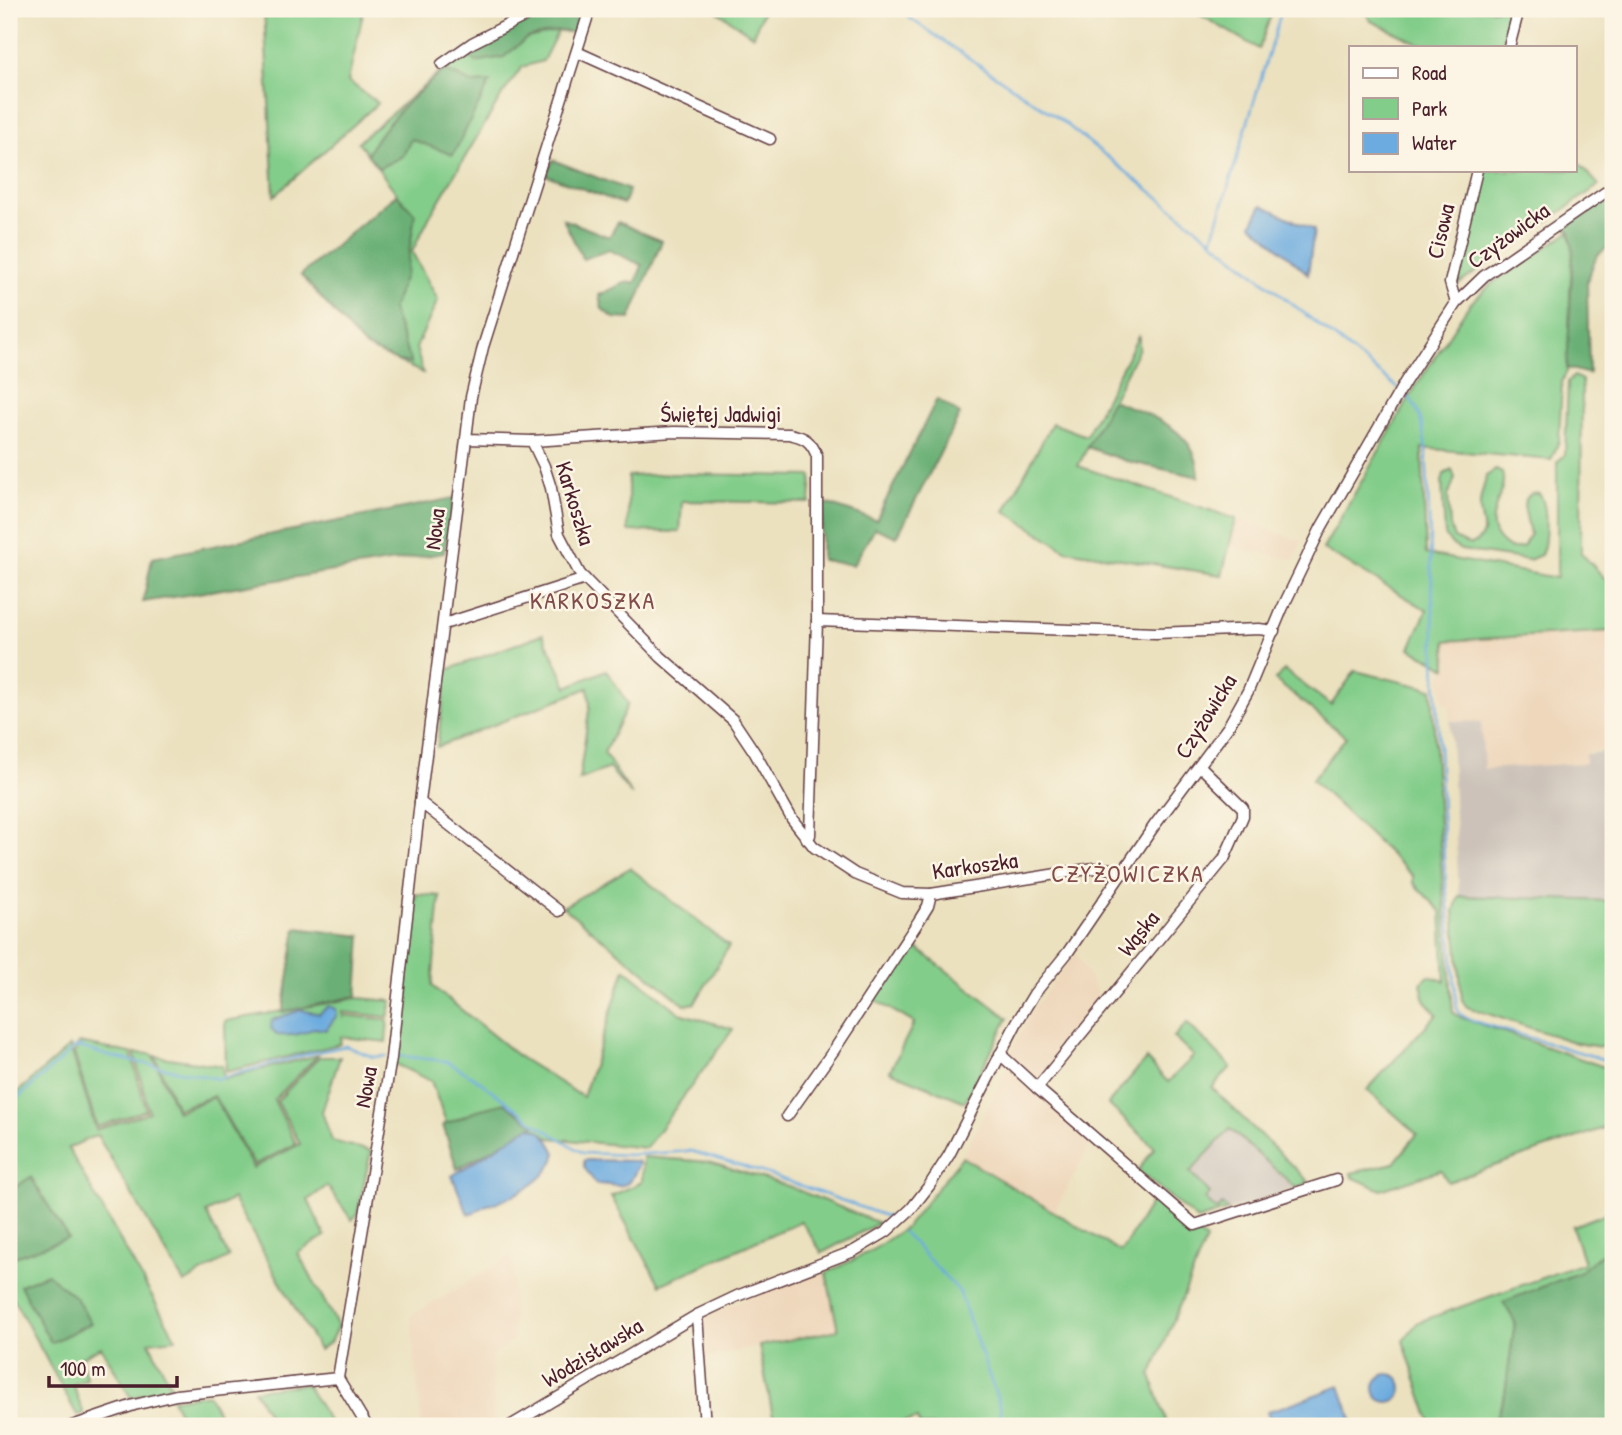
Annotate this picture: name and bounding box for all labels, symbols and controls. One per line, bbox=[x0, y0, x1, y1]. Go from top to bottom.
legend bbox=[1349, 46, 1576, 172]
text: Road bbox=[1412, 58, 1446, 87]
text: Park bbox=[1412, 94, 1447, 123]
text: Water bbox=[1412, 128, 1457, 157]
street label: Czyżowicka bbox=[1461, 195, 1555, 275]
street label: Cisowa bbox=[1419, 200, 1461, 262]
street label: Świętej Jadwigi bbox=[661, 398, 781, 429]
street label: Karkoszka bbox=[549, 457, 603, 549]
street label: Nowa bbox=[416, 507, 452, 551]
district label: KARKOSZKA bbox=[530, 584, 656, 616]
street label: Czyżowicka bbox=[1167, 668, 1243, 764]
street label: Karkoszka bbox=[930, 844, 1020, 886]
district label: CZYŻOWICZKA bbox=[1051, 857, 1205, 889]
street label: Wąska bbox=[1110, 904, 1166, 962]
street label: Nowa bbox=[346, 1064, 384, 1110]
street label: Wodzisławska bbox=[536, 1310, 648, 1394]
scale bar bbox=[49, 1344, 177, 1388]
text: 100 m bbox=[60, 1354, 106, 1383]

